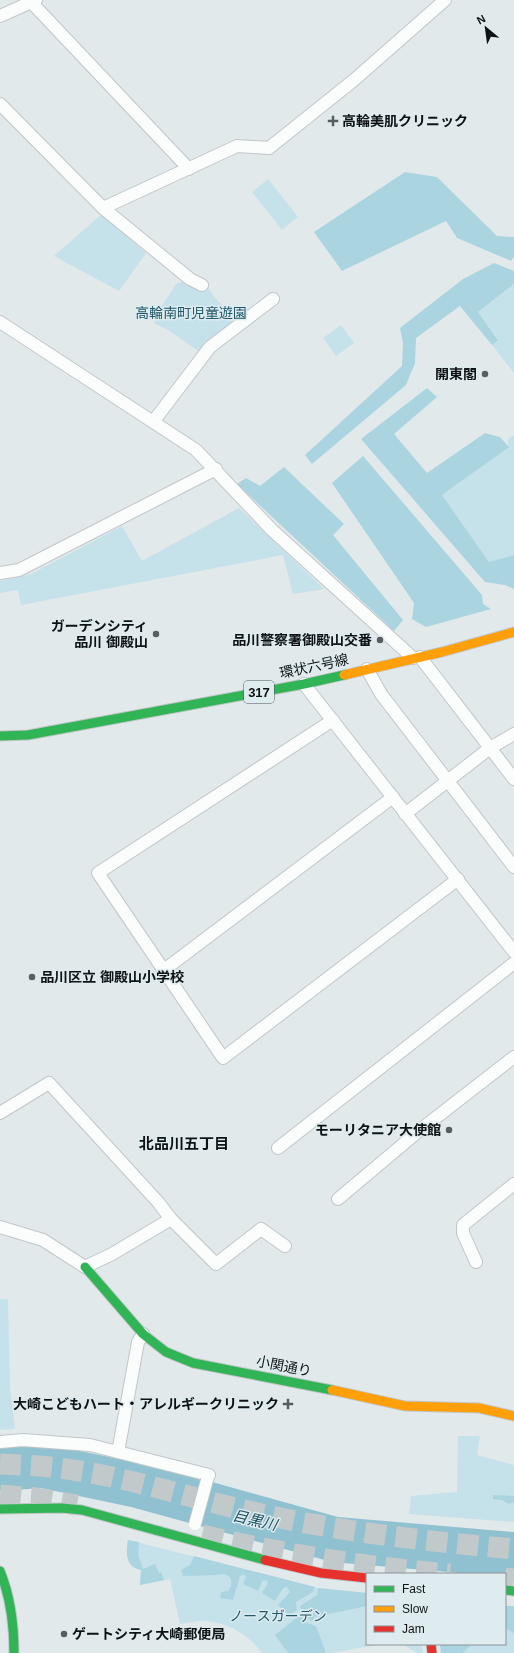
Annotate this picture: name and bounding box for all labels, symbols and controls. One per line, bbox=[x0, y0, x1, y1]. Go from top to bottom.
north arrow bbox=[466, 8, 506, 48]
text: N bbox=[475, 12, 488, 26]
place label: 高輪美肌クリニック bbox=[342, 113, 468, 129]
marker: 高輪美肌クリニック bbox=[327, 115, 339, 127]
park label: 高輪南町児童遊園 bbox=[135, 305, 247, 321]
place label: 開東閣 bbox=[435, 366, 477, 382]
marker: 開東閣 bbox=[480, 369, 490, 379]
place label: ガーデンシティ 品川 御殿山 bbox=[51, 618, 148, 650]
marker: ガーデンシティ 品川 御殿山 bbox=[151, 629, 161, 639]
place label: 品川警察署御殿山交番 bbox=[232, 632, 372, 648]
marker: 品川警察署御殿山交番 bbox=[375, 635, 385, 645]
street label: 環状六号線 bbox=[278, 651, 350, 681]
road number: 317 bbox=[244, 681, 274, 703]
place label: 品川区立 御殿山小学校 bbox=[40, 969, 184, 985]
marker: 品川区立 御殿山小学校 bbox=[27, 972, 37, 982]
place label: モーリタニア大使館 bbox=[315, 1122, 441, 1138]
marker: モーリタニア大使館 bbox=[444, 1125, 454, 1135]
district label: 北品川五丁目 bbox=[139, 1135, 229, 1152]
street label: 小関通り bbox=[255, 1353, 313, 1379]
place label: 大崎こどもハート・アレルギークリニック bbox=[13, 1396, 279, 1412]
marker: 大崎こどもハート・アレルギークリニック bbox=[282, 1398, 294, 1410]
water label: 目黒川 bbox=[231, 1507, 281, 1534]
legend bbox=[366, 1573, 506, 1645]
text: Fast bbox=[402, 1582, 426, 1596]
text: Slow bbox=[402, 1602, 428, 1616]
park label: ノースガーデン bbox=[229, 1608, 327, 1624]
text: Jam bbox=[402, 1622, 425, 1636]
place label: ゲートシティ大崎郵便局 bbox=[72, 1626, 225, 1642]
marker: ゲートシティ大崎郵便局 bbox=[59, 1629, 69, 1639]

